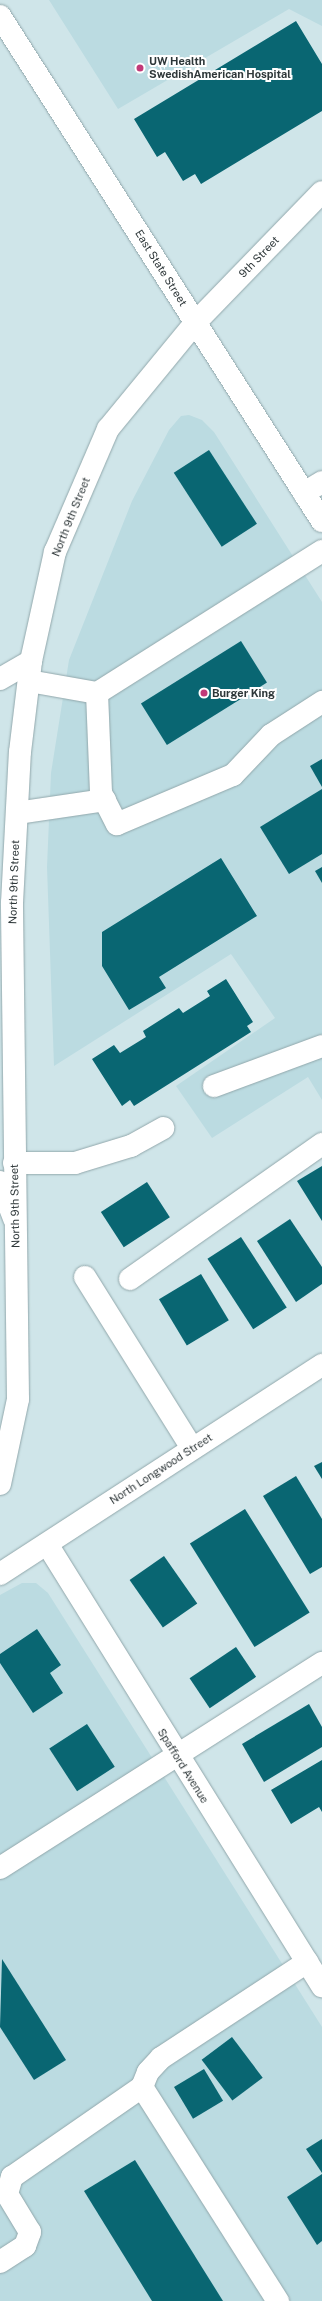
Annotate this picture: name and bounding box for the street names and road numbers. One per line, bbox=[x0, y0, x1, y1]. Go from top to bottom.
street label: East State Street bbox=[132, 227, 190, 309]
street label: 9th Street bbox=[236, 234, 282, 280]
street label: North 9th Street bbox=[49, 476, 93, 558]
street label: North 9th Street bbox=[6, 840, 22, 924]
street label: North 9th Street bbox=[8, 1164, 22, 1248]
street label: North Longwood Street bbox=[107, 1431, 215, 1507]
street label: Spafford Avenue bbox=[155, 1726, 211, 1806]

